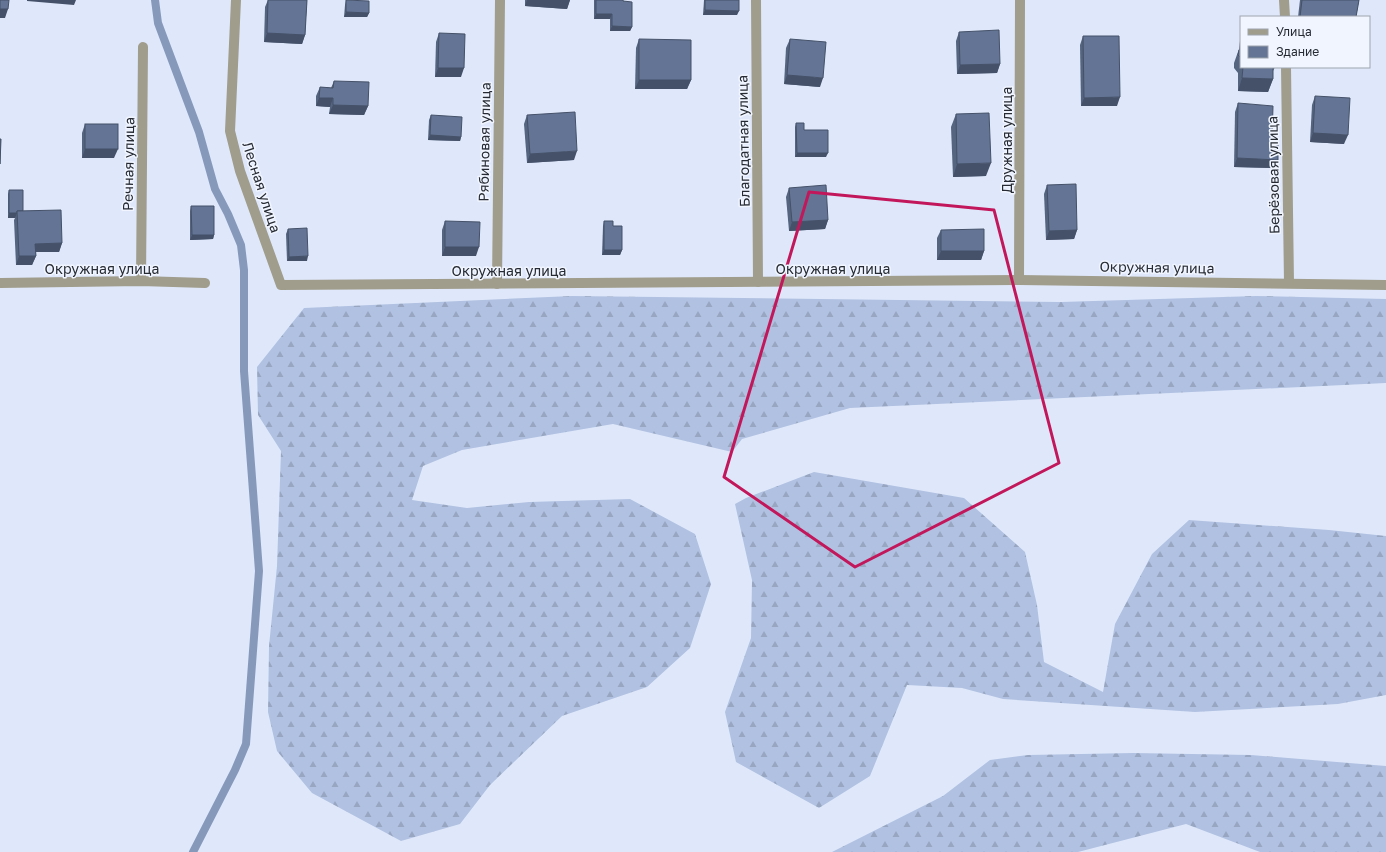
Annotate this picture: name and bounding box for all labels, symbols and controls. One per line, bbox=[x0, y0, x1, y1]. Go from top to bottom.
legend bbox=[1240, 16, 1370, 68]
text: Улица bbox=[1276, 24, 1312, 39]
text: Здание bbox=[1276, 44, 1319, 59]
street label: Благодатная улица bbox=[733, 75, 753, 207]
street label: Рябиновая улица bbox=[474, 82, 494, 202]
street label: Дружная улица bbox=[998, 87, 1015, 193]
street label: Берёзовая улица bbox=[1263, 116, 1283, 234]
street label: Речная улица bbox=[119, 117, 137, 211]
street label: Лесная улица bbox=[239, 139, 285, 235]
street label: Окружная улица bbox=[1099, 257, 1215, 277]
street label: Окружная улица bbox=[45, 260, 159, 277]
street label: Окружная улица bbox=[776, 260, 890, 277]
street label: Окружная улица bbox=[452, 262, 566, 279]

